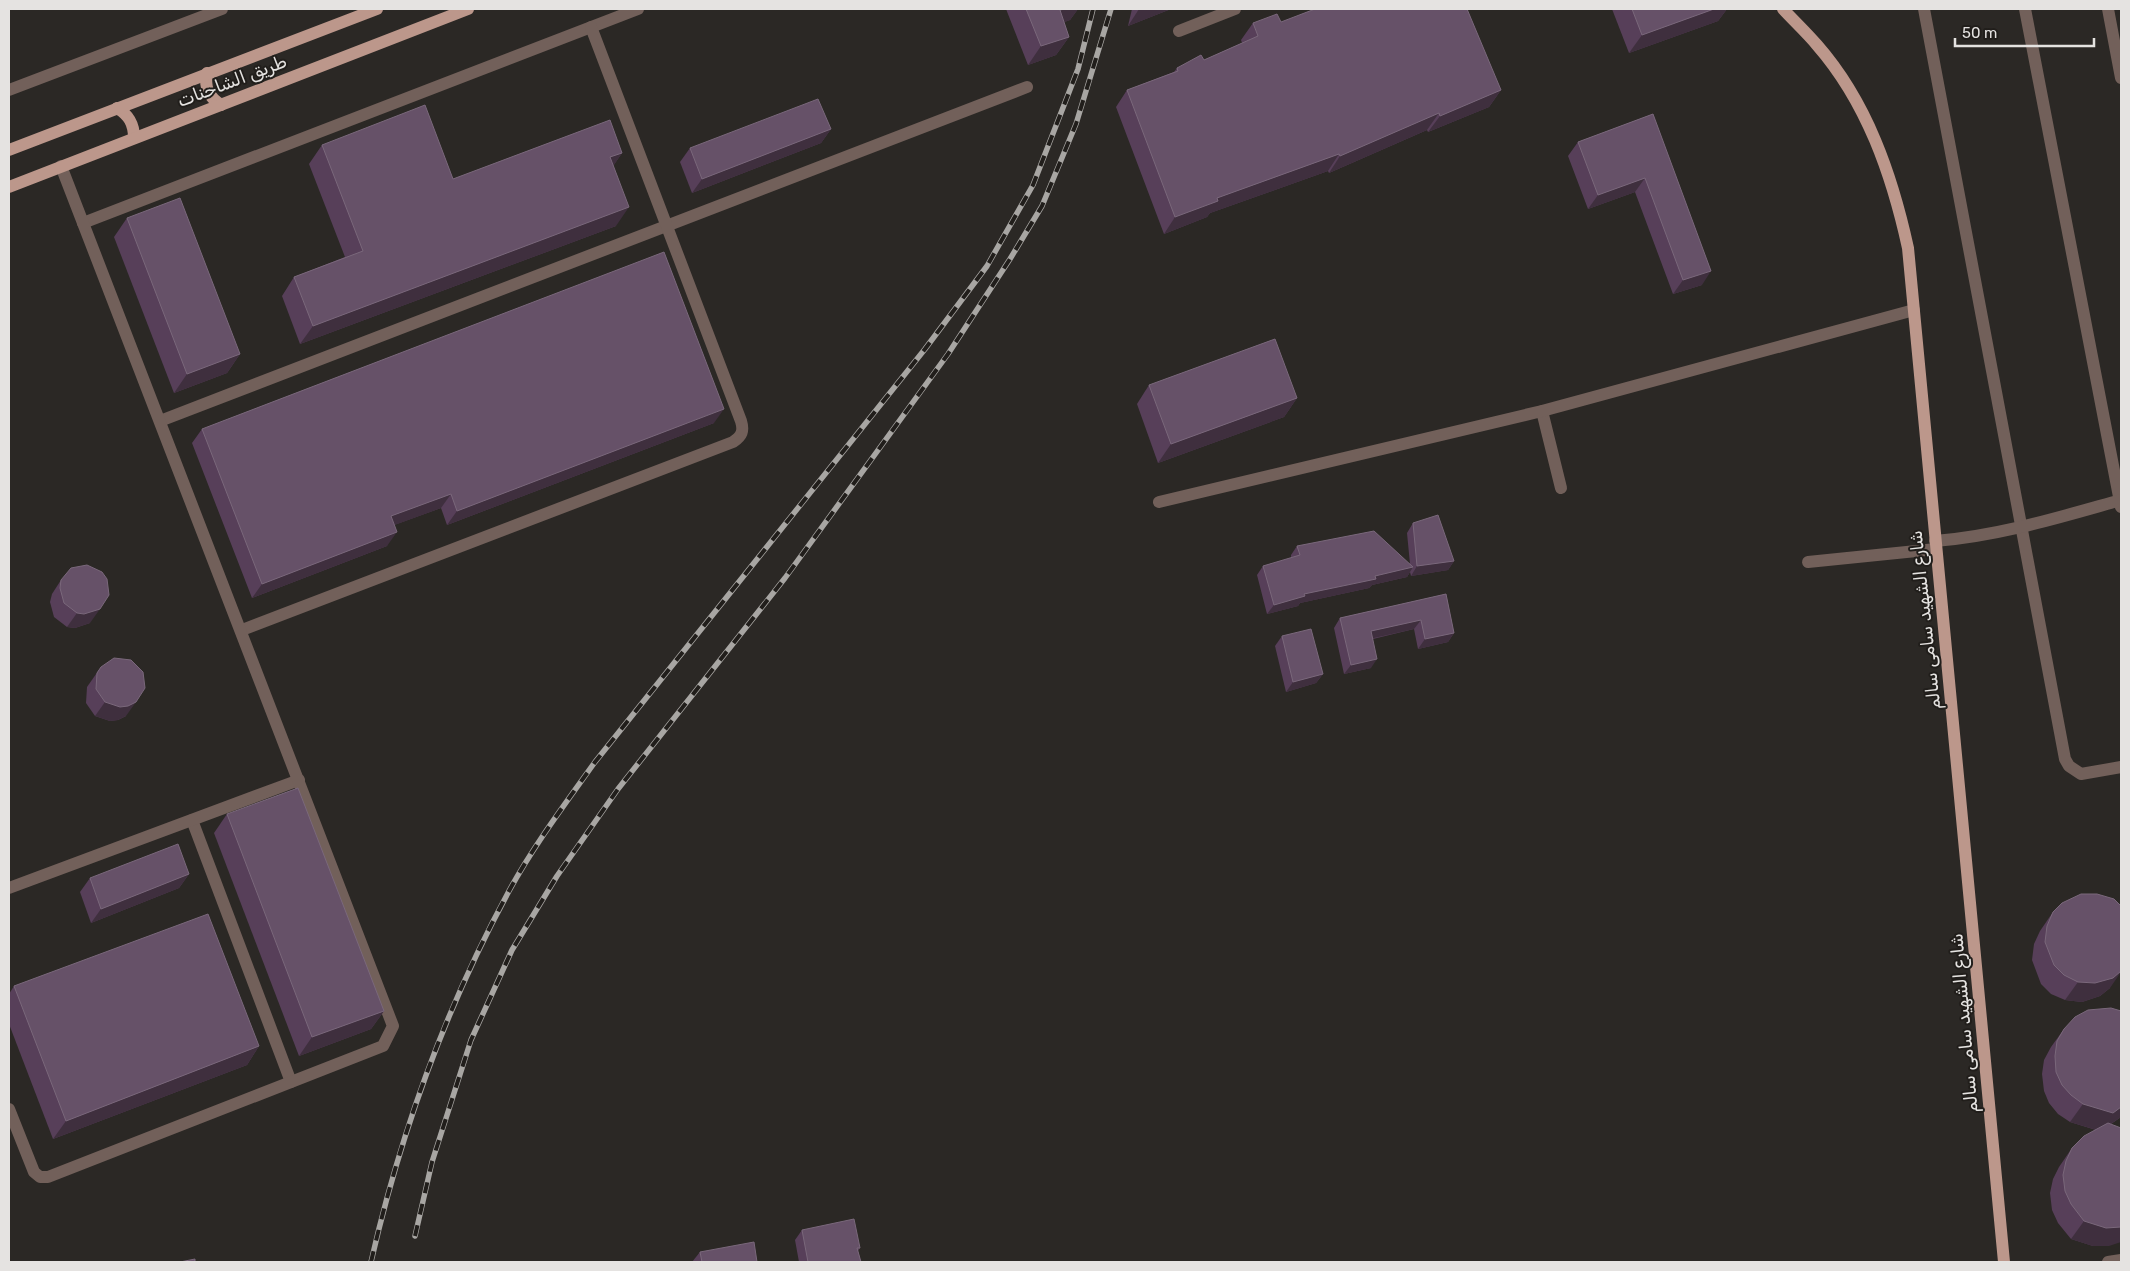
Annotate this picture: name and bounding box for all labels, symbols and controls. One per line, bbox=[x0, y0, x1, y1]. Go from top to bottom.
scale bar bbox=[1955, 15, 2094, 47]
text: 50 m bbox=[1962, 24, 1997, 42]
street label: طريق الشاحنات bbox=[174, 50, 290, 112]
street label: شارع الشهيد سامى سالم bbox=[1905, 529, 1946, 711]
street label: شارع الشهيد سامى سالم bbox=[1945, 932, 1984, 1114]

